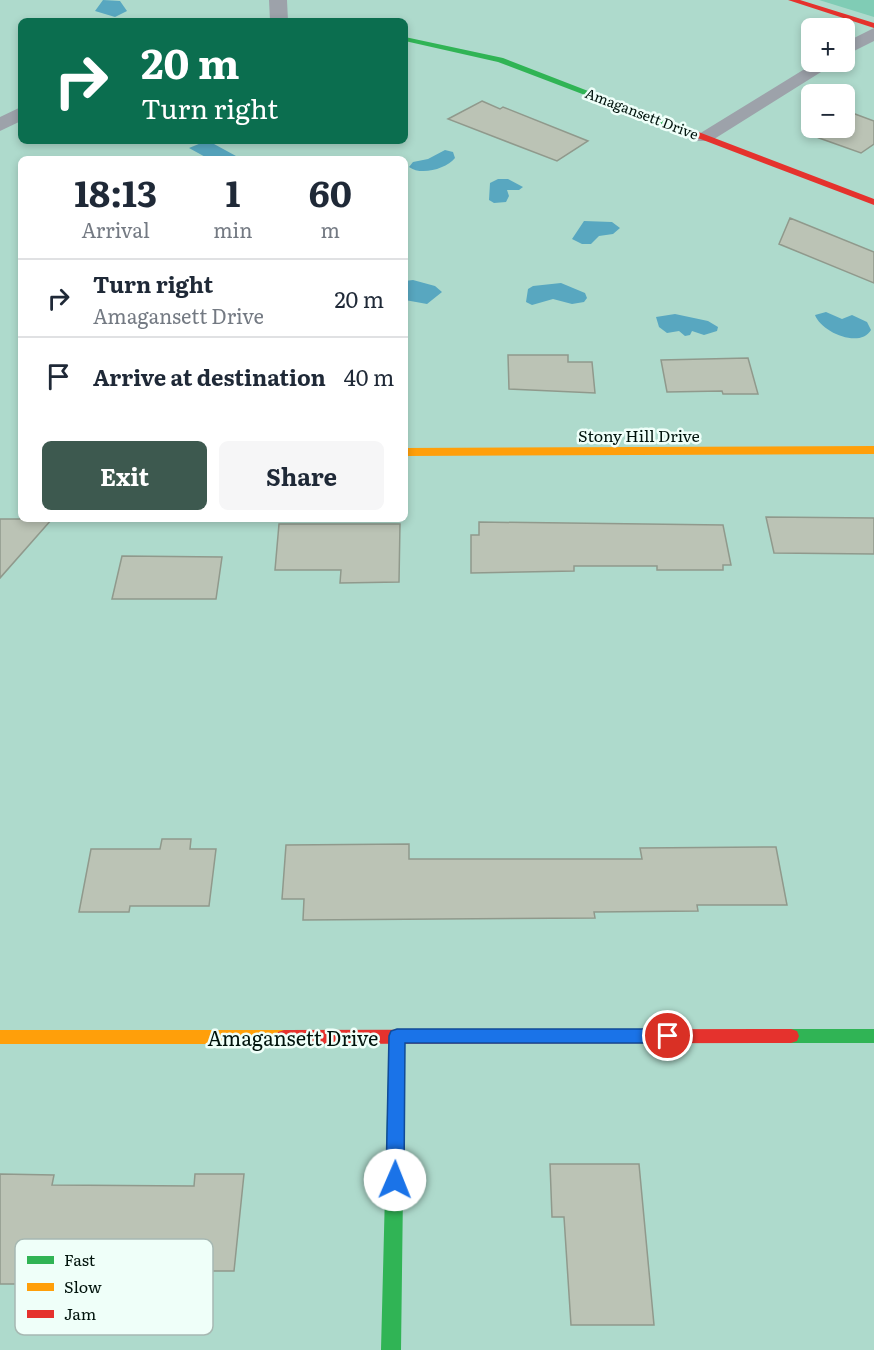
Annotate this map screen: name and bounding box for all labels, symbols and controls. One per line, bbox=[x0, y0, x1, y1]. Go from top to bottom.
map controls bbox=[801, 18, 855, 138]
button: + bbox=[801, 18, 855, 72]
text: 20 m bbox=[141, 30, 240, 92]
icon: right bbox=[42, 42, 120, 120]
street label: Amagansett Drive bbox=[583, 82, 701, 144]
button: − bbox=[801, 84, 855, 138]
text: Turn right bbox=[141, 87, 278, 127]
text: 18:13 bbox=[74, 165, 157, 218]
text: 1 bbox=[225, 165, 240, 218]
text: 60 bbox=[309, 165, 352, 218]
text: Arrival bbox=[81, 214, 150, 244]
text: min bbox=[213, 214, 253, 244]
text: m bbox=[321, 214, 340, 244]
text: Turn right bbox=[93, 267, 213, 300]
icon: right bbox=[42, 282, 75, 315]
text: 20 m bbox=[334, 282, 384, 315]
text: Amagansett Drive bbox=[93, 300, 264, 330]
icon: arrive bbox=[42, 360, 75, 393]
text: Arrive at destination bbox=[93, 360, 326, 393]
text: 40 m bbox=[344, 360, 394, 393]
street label: Stony Hill Drive bbox=[578, 423, 700, 447]
button: Exit bbox=[42, 441, 207, 510]
button: Share bbox=[219, 441, 384, 510]
pin bbox=[642, 1010, 693, 1061]
icon: arrive bbox=[651, 1019, 684, 1052]
street label: Amagansett Drive bbox=[208, 1022, 378, 1052]
position arrow bbox=[363, 1148, 427, 1212]
legend bbox=[15, 1239, 213, 1335]
text: Fast bbox=[64, 1247, 96, 1271]
text: Slow bbox=[64, 1274, 102, 1298]
text: Jam bbox=[64, 1301, 97, 1325]

